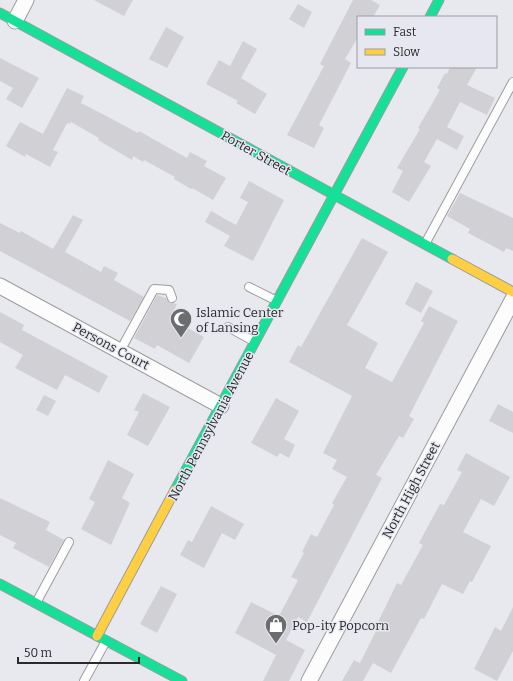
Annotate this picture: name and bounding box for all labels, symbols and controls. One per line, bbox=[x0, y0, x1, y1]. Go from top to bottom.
legend bbox=[357, 16, 497, 68]
text: Fast bbox=[393, 25, 417, 39]
text: Slow bbox=[393, 45, 420, 59]
street label: Porter Street bbox=[218, 128, 294, 178]
place label: Islamic Center of Lansing bbox=[196, 305, 284, 335]
mosque icon: Islamic Center of Lansing bbox=[168, 306, 194, 339]
street label: Persons Court bbox=[70, 319, 152, 373]
street label: North Pennsylvania Avenue bbox=[165, 349, 257, 503]
street label: North High Street bbox=[379, 439, 443, 541]
shop icon: Pop-ity Popcorn bbox=[263, 612, 289, 645]
place label: Pop-ity Popcorn bbox=[292, 618, 390, 633]
scale bar bbox=[18, 639, 139, 665]
text: 50 m bbox=[24, 646, 53, 660]

